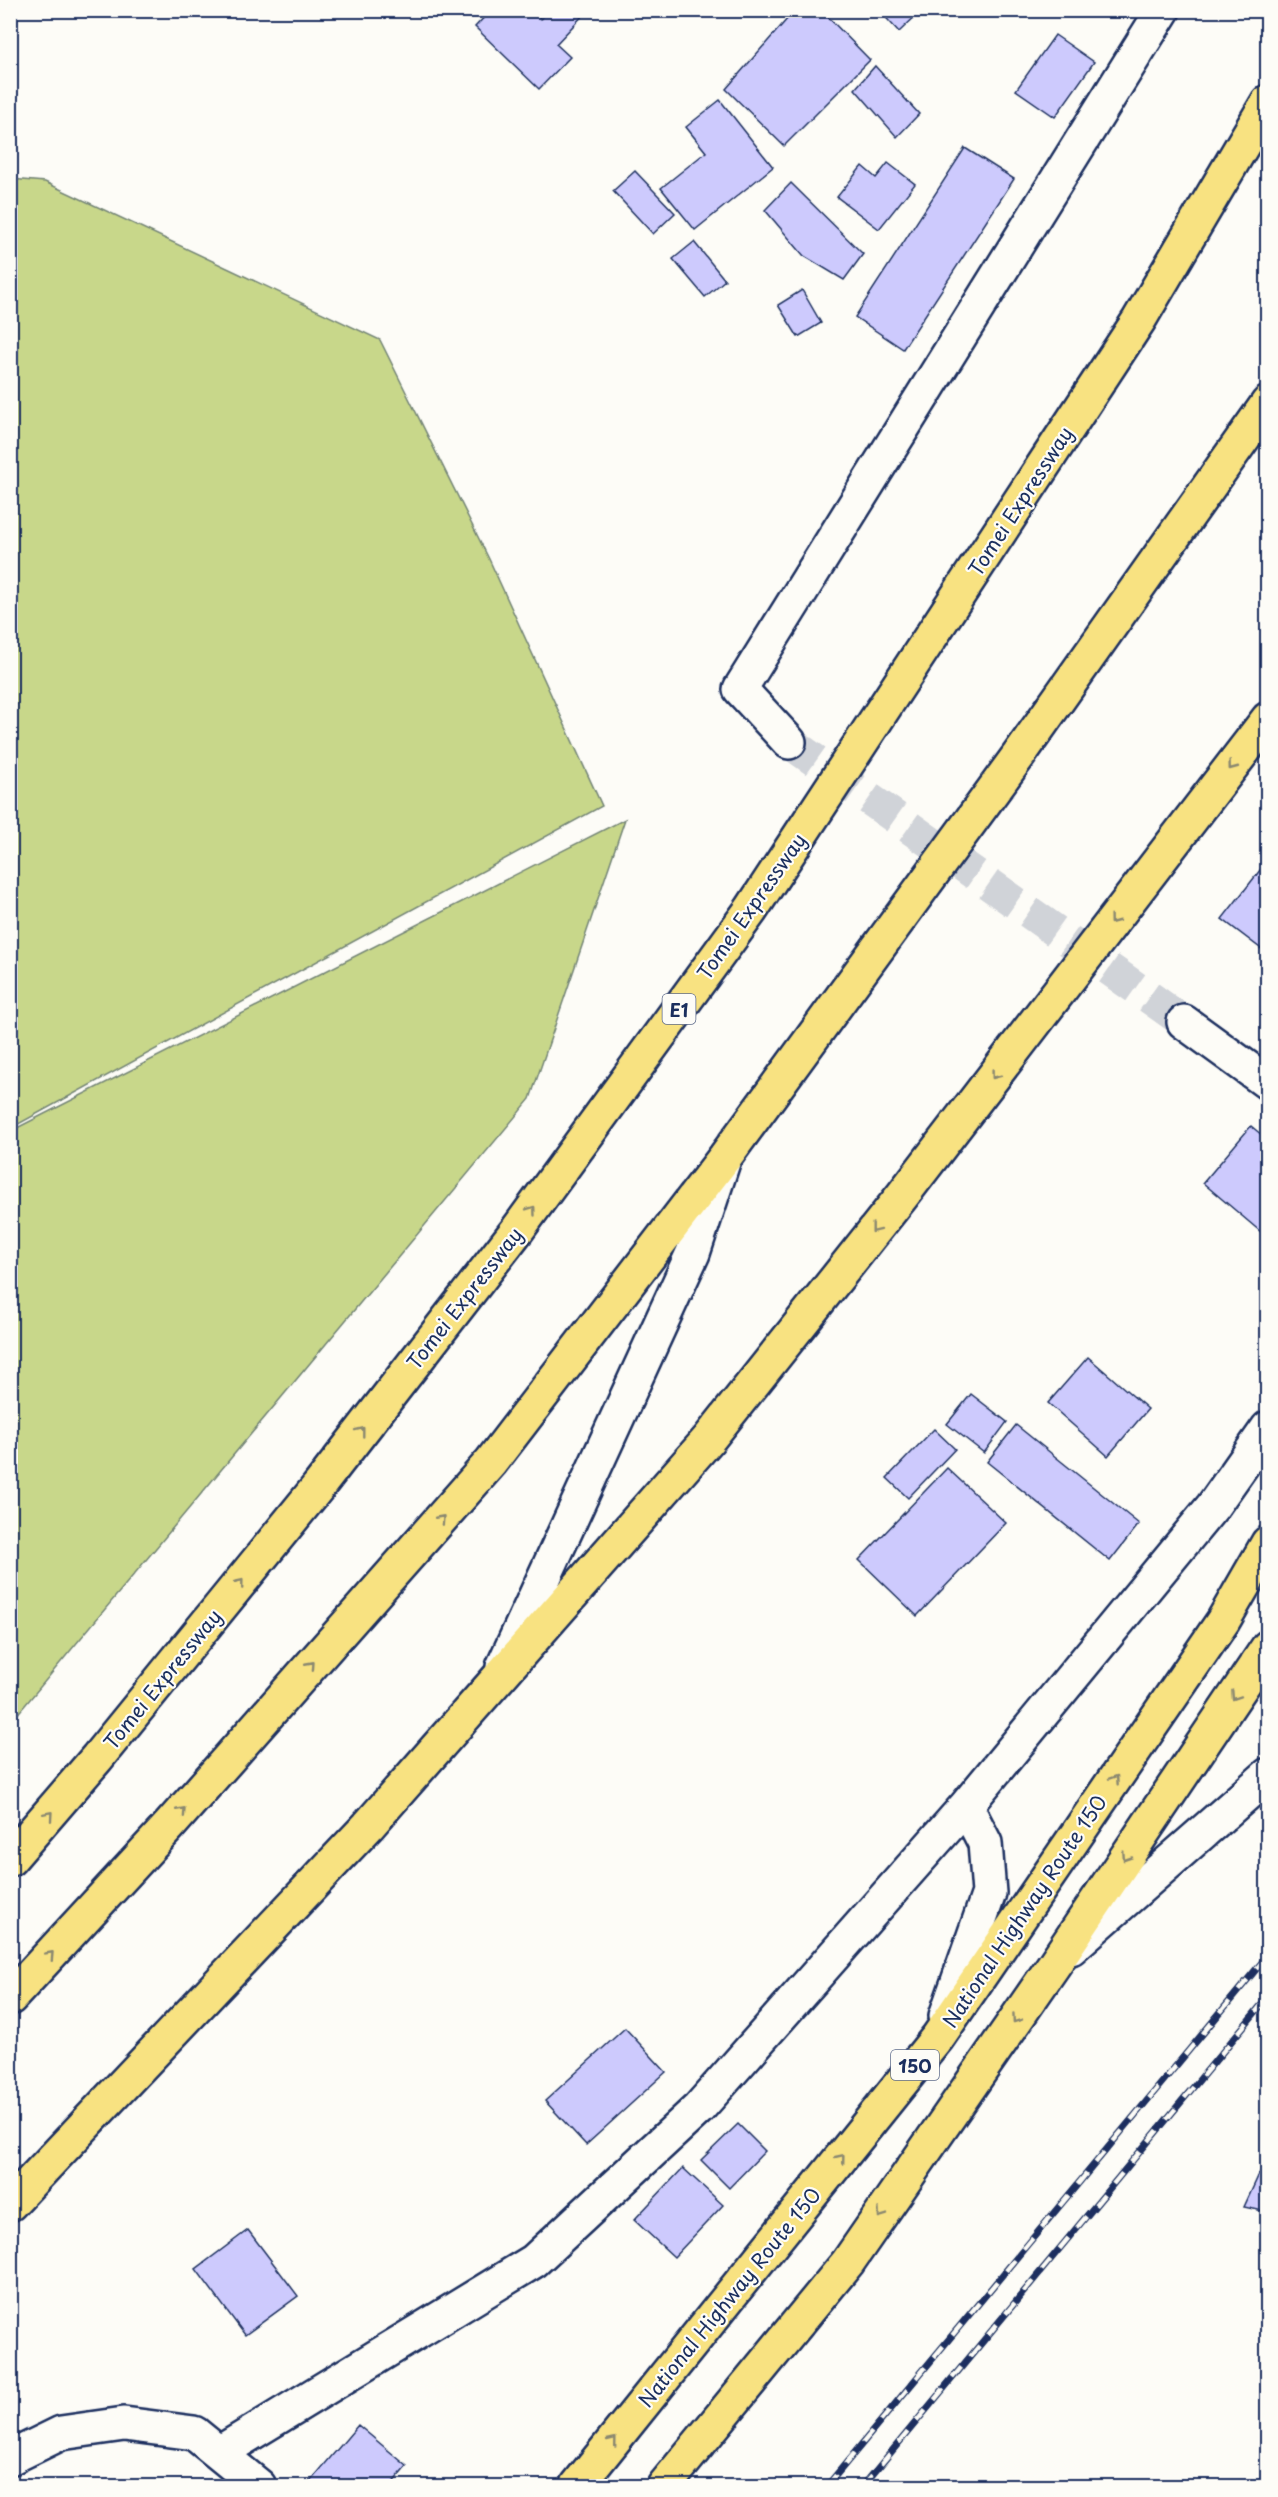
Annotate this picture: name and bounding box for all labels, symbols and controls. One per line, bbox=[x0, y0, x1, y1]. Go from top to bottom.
street label: Tomei Expressway bbox=[960, 420, 1080, 582]
one-way arrow bbox=[1228, 759, 1239, 770]
street label: Tomei Expressway bbox=[689, 826, 813, 986]
one-way arrow bbox=[1110, 914, 1121, 925]
road number: E1 bbox=[662, 994, 696, 1024]
one-way arrow bbox=[991, 1068, 1002, 1079]
one-way arrow bbox=[525, 1206, 536, 1217]
street label: Tomei Expressway bbox=[399, 1221, 529, 1375]
one-way arrow bbox=[872, 1223, 883, 1234]
one-way arrow bbox=[354, 1427, 365, 1438]
one-way arrow bbox=[434, 1516, 445, 1526]
one-way arrow bbox=[232, 1579, 243, 1590]
street label: Tomei Expressway bbox=[96, 1602, 228, 1756]
one-way arrow bbox=[304, 1661, 315, 1672]
one-way arrow bbox=[1231, 1689, 1242, 1700]
one-way arrow bbox=[1108, 1775, 1119, 1786]
street label: National Highway Route 150 bbox=[935, 1788, 1113, 2034]
one-way arrow bbox=[175, 1807, 186, 1818]
one-way arrow bbox=[41, 1810, 52, 1821]
one-way arrow bbox=[1122, 1851, 1133, 1862]
one-way arrow bbox=[43, 1951, 54, 1962]
one-way arrow bbox=[1012, 2012, 1023, 2023]
road number: 150 bbox=[891, 2050, 939, 2080]
one-way arrow bbox=[833, 2154, 844, 2165]
street label: National Highway Route 150 bbox=[631, 2181, 827, 2413]
one-way arrow bbox=[877, 2207, 888, 2218]
one-way arrow bbox=[606, 2437, 617, 2448]

